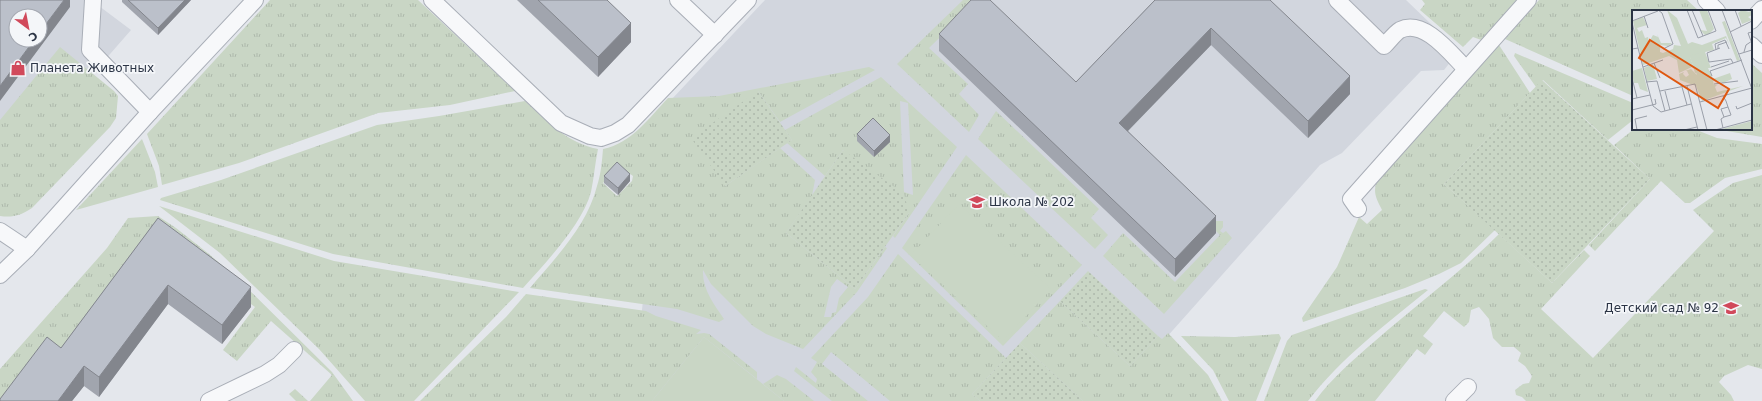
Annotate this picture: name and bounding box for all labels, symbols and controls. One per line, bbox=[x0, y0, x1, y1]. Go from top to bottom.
north arrow bbox=[8, 8, 48, 48]
inset map bbox=[1632, 10, 1752, 130]
text: С bbox=[26, 28, 40, 44]
shop icon: Планета Животных bbox=[9, 59, 27, 77]
place label: Планета Животных bbox=[30, 61, 154, 75]
school or university icon: Школа № 202 bbox=[968, 193, 986, 211]
place label: Школа № 202 bbox=[989, 195, 1074, 209]
school or university icon: Детский сад № 92 bbox=[1722, 299, 1740, 317]
place label: Детский сад № 92 bbox=[1604, 301, 1719, 315]

